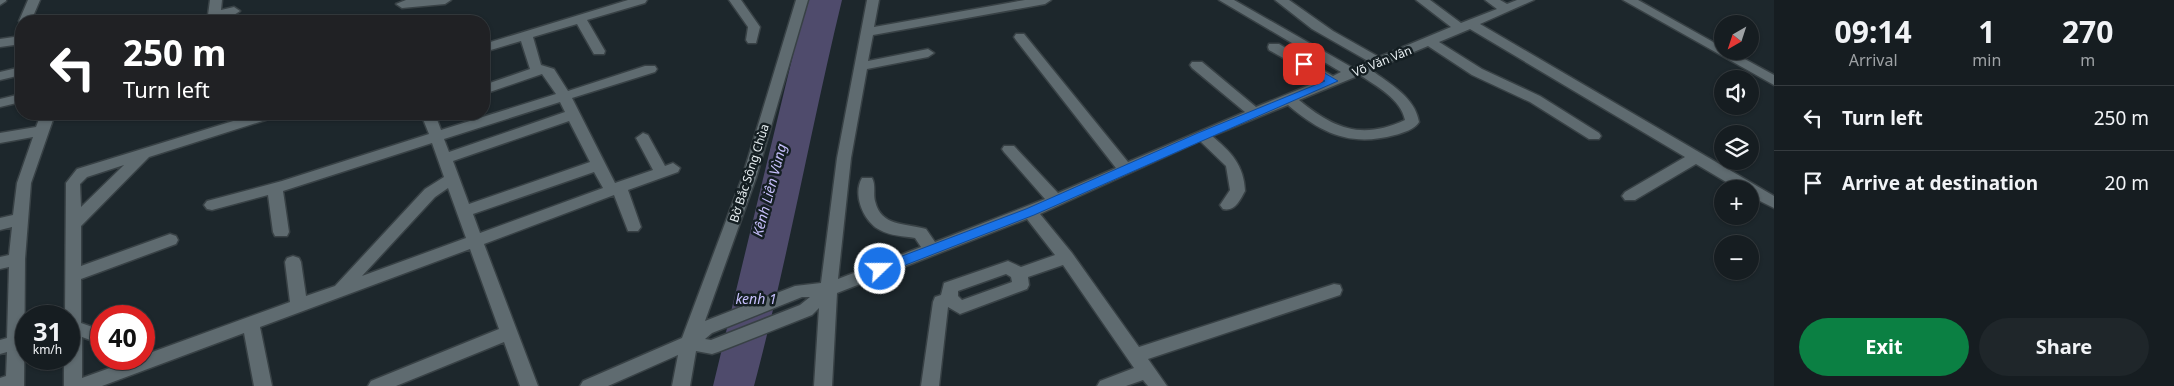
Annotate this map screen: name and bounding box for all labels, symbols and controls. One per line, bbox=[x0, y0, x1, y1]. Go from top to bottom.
text: 09:14 bbox=[1835, 11, 1912, 52]
text: 1 bbox=[1978, 11, 1995, 52]
text: 270 bbox=[2062, 11, 2113, 52]
north arrow bbox=[1714, 15, 1759, 60]
map controls bbox=[1714, 15, 1759, 280]
text: 250 m bbox=[123, 29, 226, 76]
icon: left bbox=[40, 35, 105, 100]
street label: Võ Văn Vân bbox=[1350, 41, 1414, 81]
pin bbox=[1283, 43, 1325, 85]
text: Arrival bbox=[1849, 49, 1898, 71]
text: min bbox=[1972, 49, 2001, 71]
text: m bbox=[2080, 49, 2095, 71]
icon: arrive bbox=[1290, 50, 1318, 78]
button: sound bbox=[1714, 70, 1759, 115]
text: Turn left bbox=[123, 74, 210, 104]
icon: left bbox=[1799, 104, 1827, 132]
text: Turn left bbox=[1842, 105, 1923, 131]
text: 250 m bbox=[2094, 105, 2149, 131]
street label: Bờ Bắc Sông Chùa bbox=[725, 122, 773, 224]
button: layers bbox=[1714, 125, 1759, 170]
water label: Kênh Liên Vùng bbox=[747, 141, 791, 239]
icon: arrive bbox=[1799, 169, 1827, 197]
text: Arrive at destination bbox=[1842, 170, 2038, 196]
text: 20 m bbox=[2105, 170, 2149, 196]
button: + bbox=[1714, 180, 1759, 225]
button: − bbox=[1714, 235, 1759, 280]
position arrow bbox=[853, 242, 905, 294]
water label: kenh 1 bbox=[735, 289, 777, 308]
speed limit sign: 40 bbox=[90, 305, 155, 370]
text: 31 bbox=[33, 314, 62, 348]
button: Exit bbox=[1799, 318, 1969, 376]
button: Share bbox=[1979, 318, 2149, 376]
text: km/h bbox=[33, 341, 62, 358]

